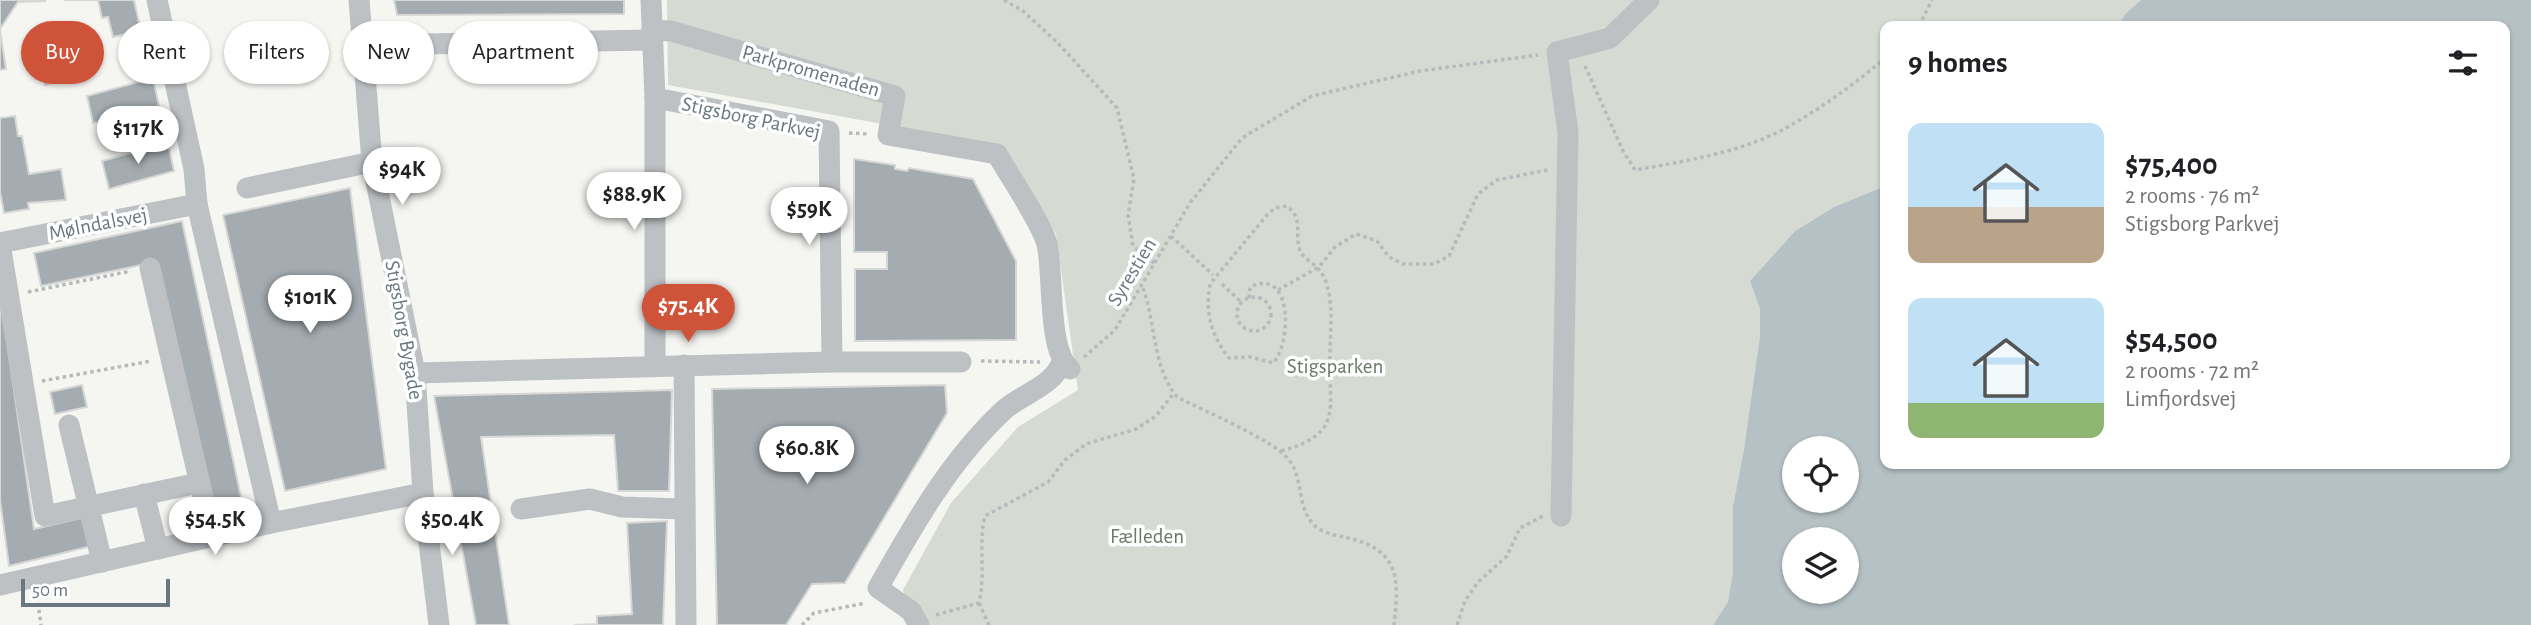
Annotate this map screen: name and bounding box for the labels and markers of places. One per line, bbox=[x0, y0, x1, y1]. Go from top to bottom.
pin: $117K bbox=[89, 106, 187, 166]
pin: $94K bbox=[361, 148, 443, 207]
pin: $88.9K bbox=[577, 173, 691, 232]
pin: $59K bbox=[768, 188, 850, 247]
pin: $101K bbox=[261, 276, 359, 335]
pin: $75.4K bbox=[631, 284, 745, 344]
pin: $60.8K bbox=[750, 426, 864, 486]
pin: $54.5K bbox=[158, 498, 272, 557]
pin: $50.4K bbox=[395, 498, 509, 557]

